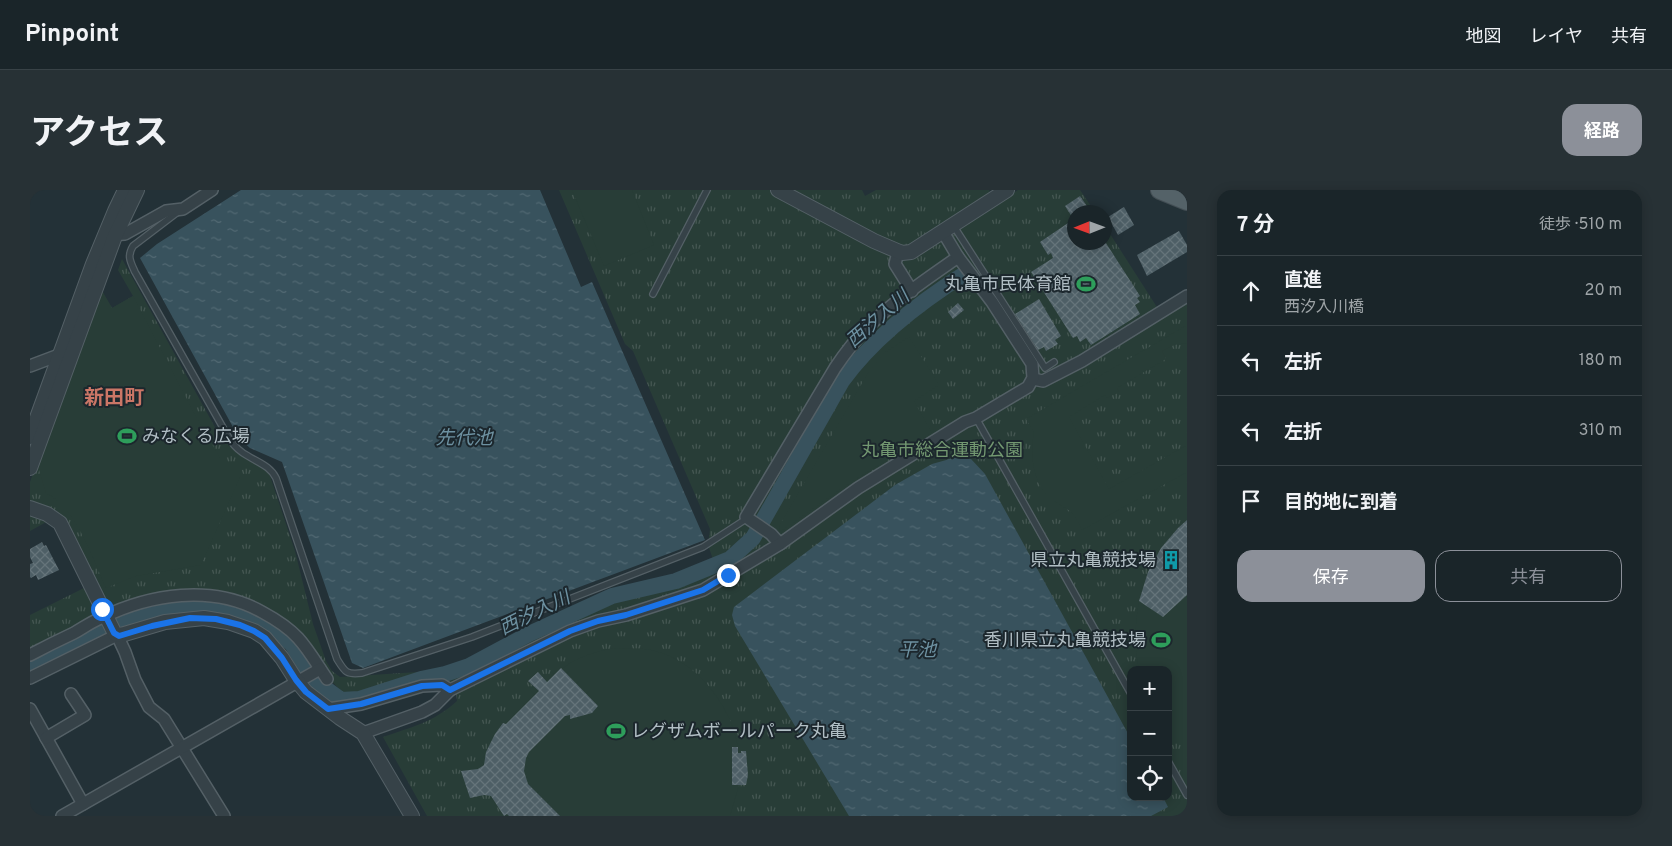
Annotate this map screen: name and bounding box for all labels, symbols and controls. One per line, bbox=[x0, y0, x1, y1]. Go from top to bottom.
text: Pinpoint bbox=[25, 20, 119, 50]
text: 地図 bbox=[1466, 26, 1502, 49]
text: レイヤ bbox=[1530, 26, 1583, 49]
text: 共有 bbox=[1611, 26, 1647, 49]
button: 経路 bbox=[1562, 104, 1642, 156]
text: アクセス bbox=[30, 113, 168, 157]
north arrow bbox=[1067, 205, 1112, 250]
text: 7 分 bbox=[1237, 212, 1275, 239]
text: 徒歩 · 510 m bbox=[1539, 215, 1622, 235]
text: 直進 bbox=[1284, 269, 1322, 293]
sports icon: 丸亀市民体育館 bbox=[1075, 273, 1097, 295]
place label: 丸亀市民体育館 bbox=[945, 274, 1071, 297]
icon: ahead bbox=[1237, 277, 1265, 305]
text: 20 m bbox=[1585, 281, 1622, 301]
water label: 西汐入川 bbox=[842, 284, 916, 354]
text: 西汐入川橋 bbox=[1284, 298, 1364, 318]
icon: left bbox=[1237, 347, 1265, 375]
text: 左折 bbox=[1284, 351, 1322, 375]
text: 180 m bbox=[1579, 351, 1622, 371]
district label: 新田町 bbox=[84, 386, 144, 412]
icon: left bbox=[1237, 417, 1265, 445]
text: 左折 bbox=[1284, 421, 1322, 445]
text: 310 m bbox=[1579, 421, 1622, 441]
sports icon: みなくる広場 bbox=[116, 425, 138, 447]
place label: みなくる広場 bbox=[142, 426, 250, 449]
water label: 先代池 bbox=[435, 427, 494, 451]
park label: 丸亀市総合運動公園 bbox=[861, 440, 1023, 463]
icon: arrive bbox=[1237, 487, 1265, 515]
text: 目的地に到着 bbox=[1284, 491, 1398, 515]
building icon: 県立丸亀競技場 bbox=[1160, 549, 1182, 571]
place label: 県立丸亀競技場 bbox=[1030, 550, 1156, 573]
button: 保存 bbox=[1237, 550, 1425, 602]
button: 共有 bbox=[1435, 550, 1622, 602]
route end bbox=[717, 564, 740, 587]
water label: 西汐入川 bbox=[495, 585, 576, 641]
route start bbox=[91, 598, 114, 621]
sports icon: 香川県立丸亀競技場 bbox=[1150, 629, 1172, 651]
place label: 香川県立丸亀競技場 bbox=[984, 630, 1146, 653]
water label: 平池 bbox=[898, 639, 938, 663]
map controls bbox=[1127, 666, 1172, 801]
button: + bbox=[1127, 666, 1172, 711]
button: − bbox=[1127, 711, 1172, 756]
sports icon: レグザムボールパーク丸亀 bbox=[605, 720, 627, 742]
place label: レグザムボールパーク丸亀 bbox=[631, 721, 847, 744]
button: locate bbox=[1127, 756, 1172, 801]

